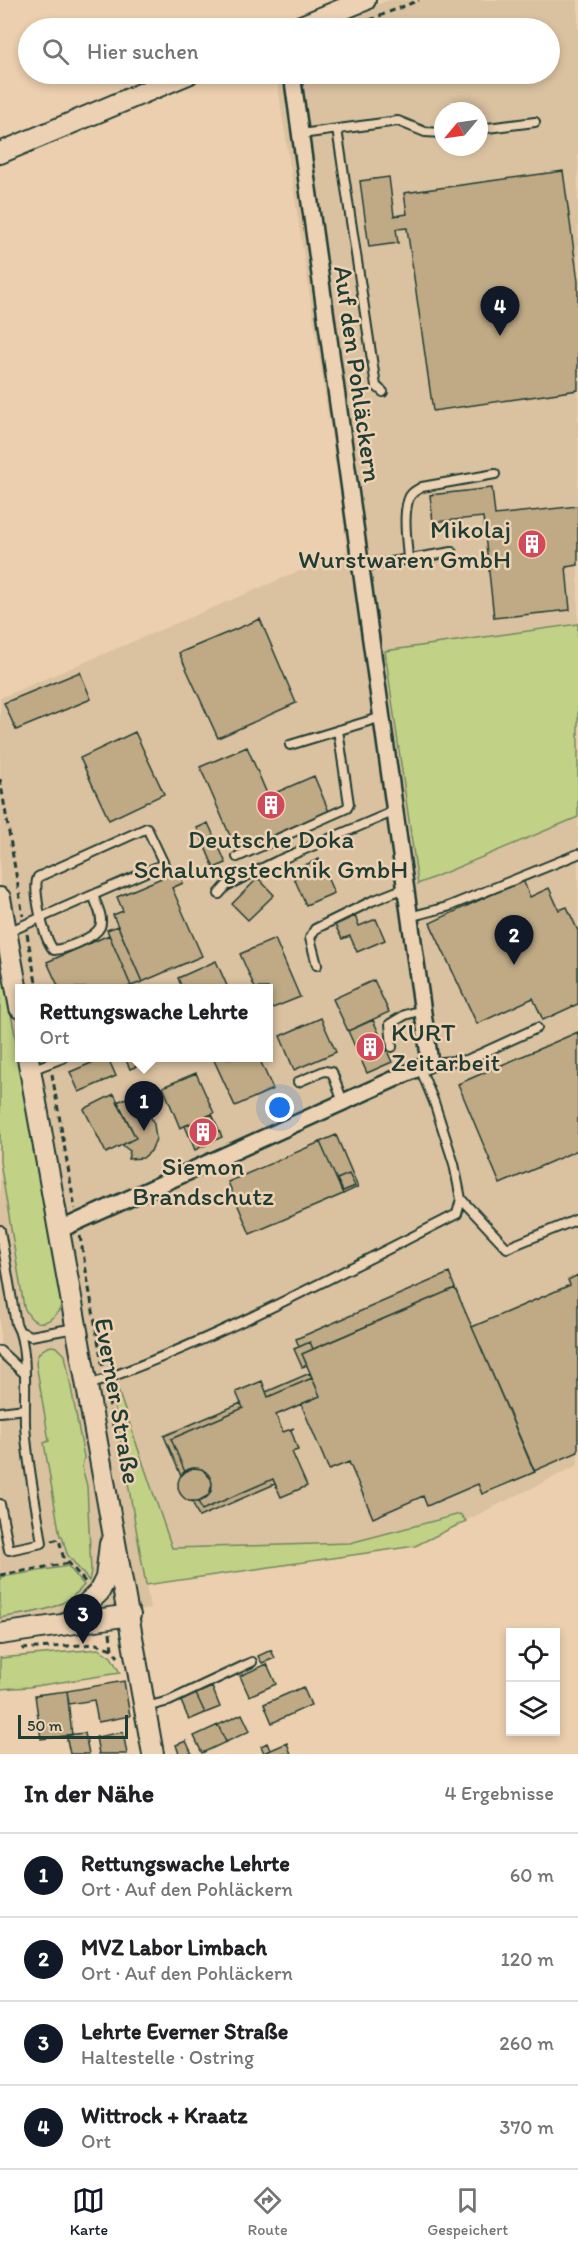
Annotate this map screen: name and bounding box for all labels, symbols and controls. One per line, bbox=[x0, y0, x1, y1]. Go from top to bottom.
search box bbox=[18, 18, 560, 84]
icon: search bbox=[39, 35, 72, 68]
text: Hier suchen bbox=[87, 38, 198, 65]
north arrow bbox=[434, 102, 488, 156]
street label: Auf den Pohläckern bbox=[327, 264, 389, 485]
pin: 4 bbox=[480, 286, 520, 336]
place label: Mikolaj Wurstwaren GmbH bbox=[298, 513, 511, 575]
building icon: Mikolaj Wurstwaren GmbH bbox=[516, 528, 548, 560]
building icon: Deutsche Doka Schalungstechnik GmbH bbox=[255, 789, 287, 821]
place label: Deutsche Doka Schalungstechnik GmbH bbox=[134, 823, 408, 885]
pin: 2 bbox=[494, 916, 534, 965]
popup bbox=[15, 984, 273, 1062]
text: Rettungswache Lehrte bbox=[40, 998, 248, 1025]
place label: KURT Zeitarbeit bbox=[391, 1016, 501, 1078]
text: Ort bbox=[40, 1025, 69, 1049]
building icon: KURT Zeitarbeit bbox=[354, 1031, 386, 1063]
pin: 1 bbox=[124, 1082, 164, 1131]
your location bbox=[265, 1093, 294, 1122]
building icon: Siemon Brandschutz bbox=[187, 1116, 219, 1148]
place label: Siemon Brandschutz bbox=[132, 1150, 274, 1212]
street label: Everner Straße bbox=[88, 1315, 148, 1487]
pin: 3 bbox=[64, 1594, 103, 1644]
map controls bbox=[506, 1628, 560, 1736]
button: locate bbox=[506, 1628, 560, 1682]
button: layers bbox=[506, 1682, 560, 1736]
scale bar bbox=[18, 1712, 128, 1740]
text: 50 m bbox=[27, 1716, 62, 1735]
text: In der Nähe bbox=[24, 1777, 154, 1809]
text: 4 Ergebnisse bbox=[444, 1781, 554, 1805]
text: Rettungswache Lehrte bbox=[81, 1850, 290, 1877]
text: 1 bbox=[39, 1863, 48, 1887]
text: 60 m bbox=[510, 1863, 554, 1887]
text: Ort · Auf den Pohläckern bbox=[81, 1877, 293, 1901]
text: MVZ Labor Limbach bbox=[81, 1934, 267, 1961]
text: 2 bbox=[38, 1947, 49, 1971]
text: 120 m bbox=[501, 1947, 554, 1971]
text: Ort · Auf den Pohläckern bbox=[81, 1961, 293, 1985]
text: Lehrte Everner Straße bbox=[81, 2018, 288, 2045]
text: 3 bbox=[38, 2031, 49, 2055]
text: 260 m bbox=[499, 2031, 554, 2055]
text: Haltestelle · Ostring bbox=[81, 2045, 254, 2069]
text: Wittrock + Kraatz bbox=[81, 2102, 247, 2129]
text: 4 bbox=[37, 2115, 50, 2139]
text: 370 m bbox=[500, 2115, 554, 2139]
text: Ort bbox=[81, 2129, 111, 2153]
tab: Karte bbox=[70, 2184, 108, 2239]
tab: Route bbox=[248, 2184, 288, 2239]
tab: Gespeichert bbox=[427, 2184, 508, 2239]

